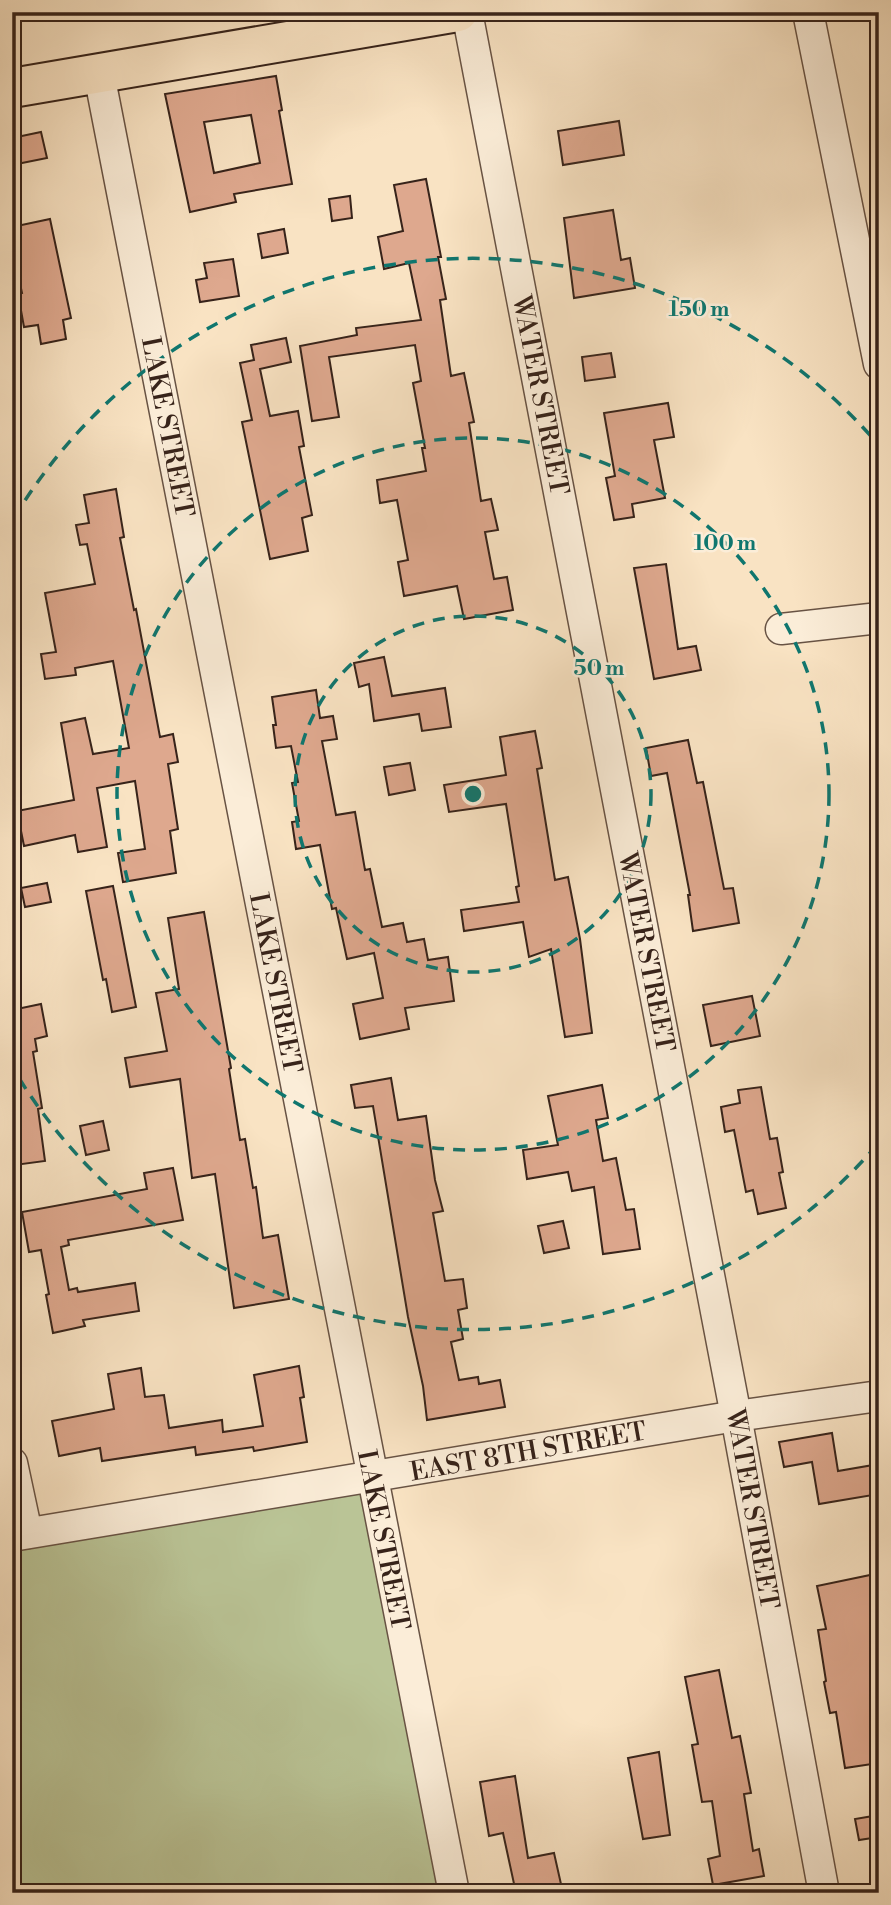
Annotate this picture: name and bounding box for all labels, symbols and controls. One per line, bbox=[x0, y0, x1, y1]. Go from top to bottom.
street label: WATER STREET bbox=[505, 292, 575, 498]
text: 150 m bbox=[669, 297, 729, 323]
street label: LAKE STREET bbox=[134, 334, 200, 520]
text: 100 m bbox=[694, 531, 756, 557]
text: 50 m bbox=[574, 656, 624, 682]
centre of rings bbox=[461, 782, 485, 806]
street label: WATER STREET bbox=[611, 849, 681, 1055]
street label: LAKE STREET bbox=[242, 890, 308, 1076]
street label: WATER STREET bbox=[718, 1406, 785, 1612]
street label: EAST 8TH STREET bbox=[408, 1415, 649, 1489]
street label: LAKE STREET bbox=[350, 1447, 416, 1633]

